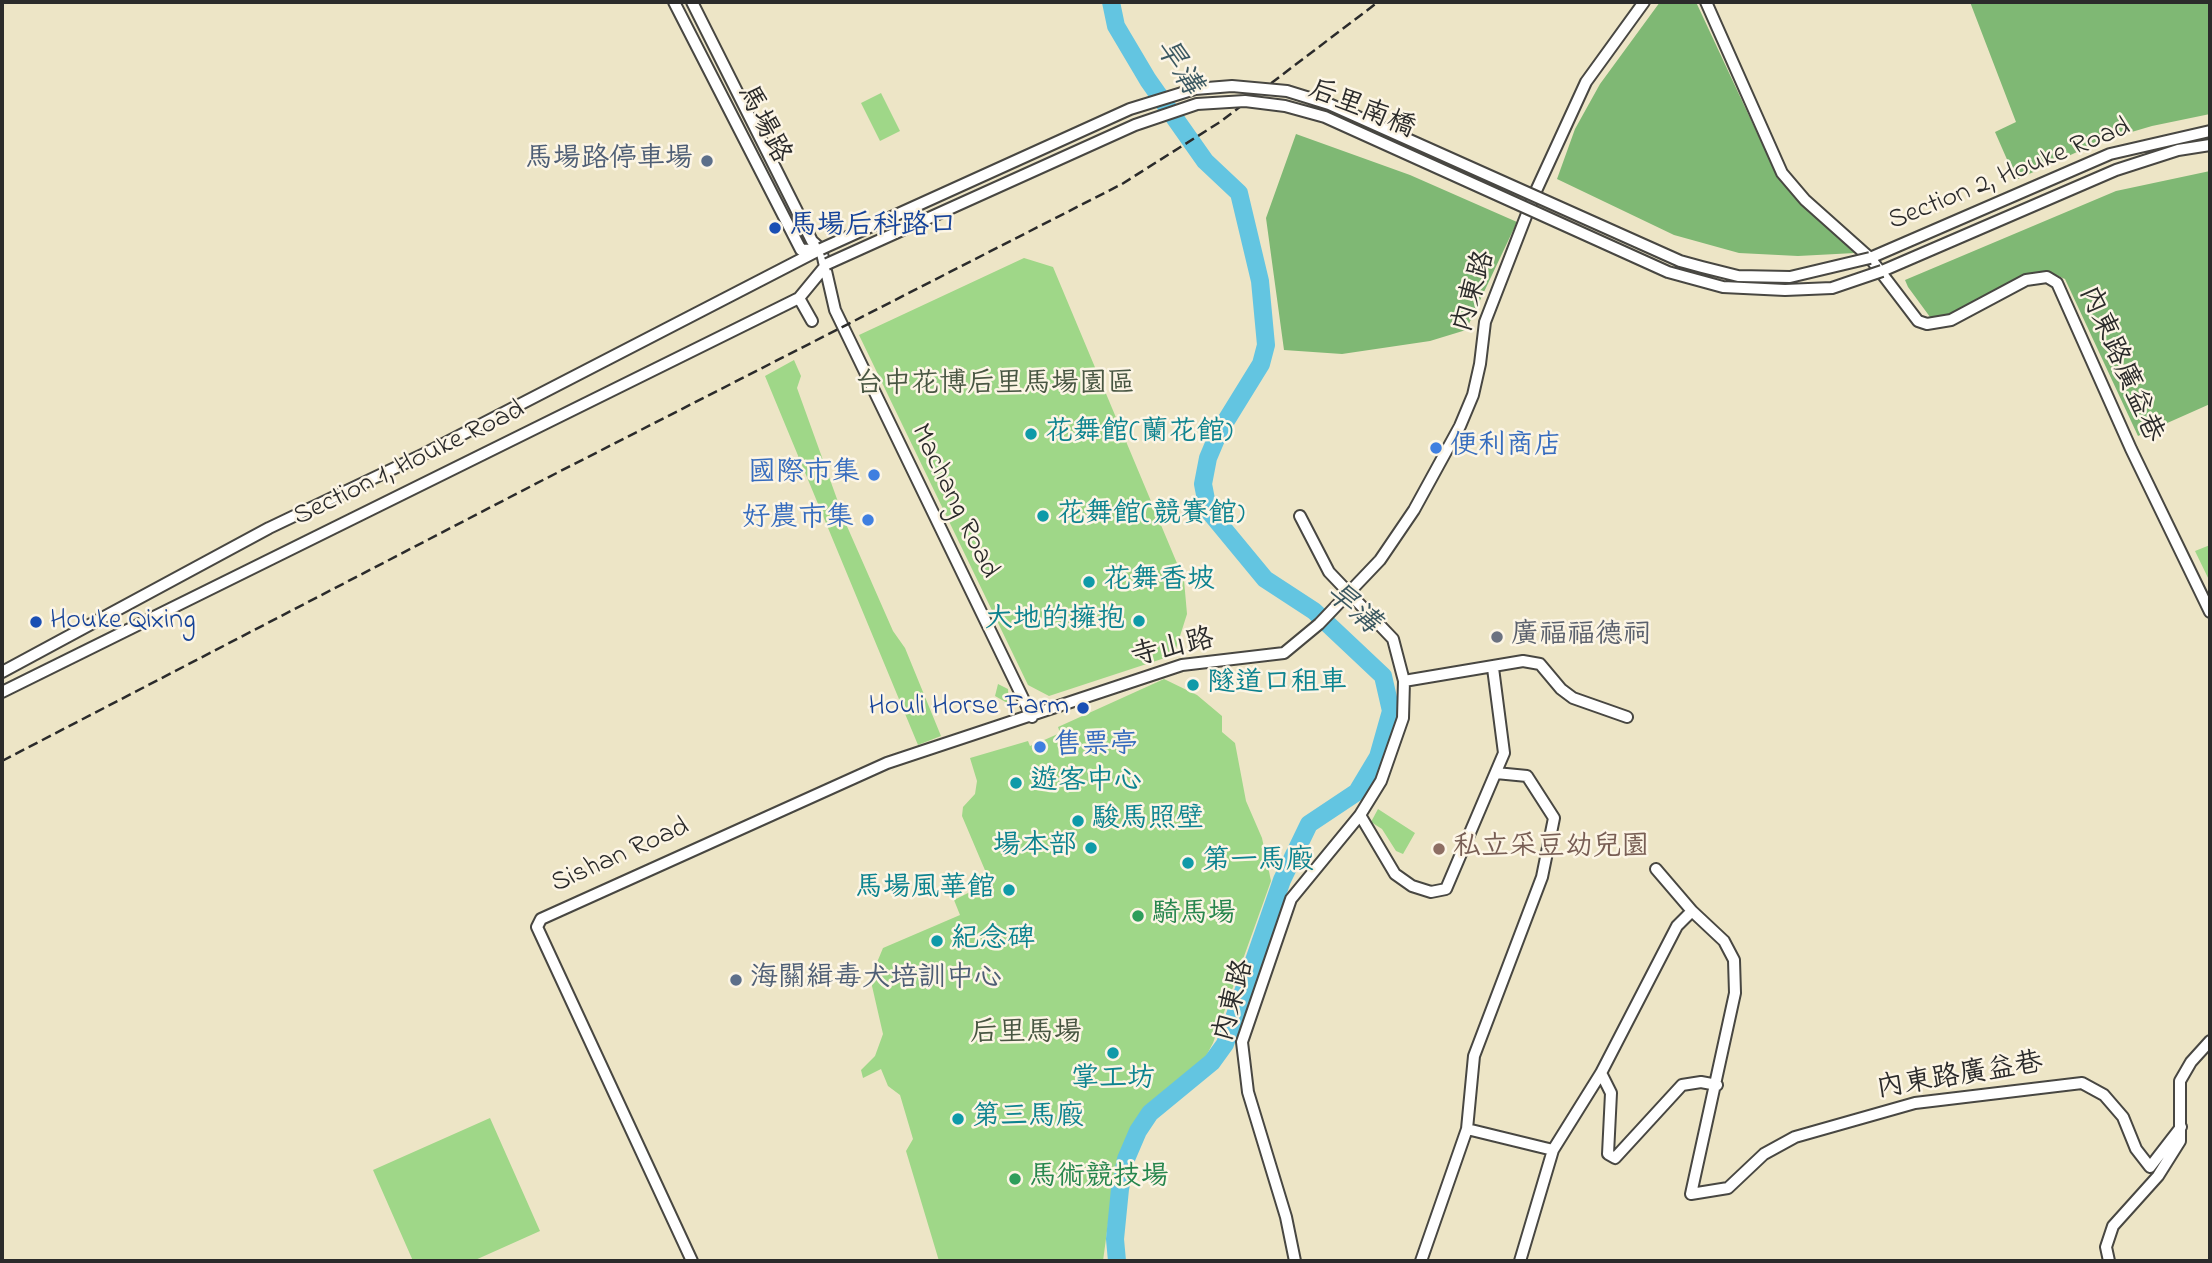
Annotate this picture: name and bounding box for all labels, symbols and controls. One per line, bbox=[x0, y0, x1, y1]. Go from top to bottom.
water label: 旱溝 bbox=[1145, 33, 1207, 103]
street label: 后里南橋 bbox=[1303, 74, 1419, 148]
street label: 馬場路 bbox=[728, 80, 796, 170]
street label: Section 2, Houke Road bbox=[1884, 112, 2136, 240]
place label: 馬場路停車場 bbox=[525, 144, 693, 178]
marker: 馬場路停車場 bbox=[699, 153, 715, 169]
place label: 馬場后科路口 bbox=[789, 211, 957, 245]
marker: 馬場后科路口 bbox=[767, 220, 783, 236]
street label: 內東路 bbox=[1448, 247, 1504, 337]
street label: 內東路廣益巷 bbox=[2069, 281, 2169, 449]
park label: 台中花博后里馬場園區 bbox=[855, 369, 1135, 403]
street label: Section 1, Houke Road bbox=[289, 394, 531, 536]
place label: 花舞館(蘭花館) bbox=[1045, 417, 1233, 451]
street label: Machang Road bbox=[901, 419, 1005, 585]
marker: 花舞館(蘭花館) bbox=[1023, 426, 1039, 442]
place label: 便利商店 bbox=[1450, 431, 1562, 465]
marker: 便利商店 bbox=[1428, 440, 1444, 456]
place label: 國際市集 bbox=[748, 458, 860, 492]
marker: 國際市集 bbox=[866, 467, 882, 483]
place label: 花舞館(競賽館) bbox=[1057, 499, 1245, 533]
place label: 好農市集 bbox=[742, 503, 854, 537]
marker: 花舞館(競賽館) bbox=[1035, 508, 1051, 524]
marker: 好農市集 bbox=[860, 512, 876, 528]
place label: 花舞香坡 bbox=[1103, 565, 1215, 599]
marker: 花舞香坡 bbox=[1081, 574, 1097, 590]
water label: 旱溝 bbox=[1317, 577, 1385, 643]
place label: 大地的擁抱 bbox=[985, 604, 1125, 638]
place label: Houke Qixing bbox=[50, 605, 196, 639]
marker: 大地的擁抱 bbox=[1131, 613, 1147, 629]
marker: Houke Qixing bbox=[28, 614, 44, 630]
place label: 廣福福德祠 bbox=[1511, 620, 1651, 654]
street label: 寺山路 bbox=[1128, 624, 1218, 676]
marker: 廣福福德祠 bbox=[1489, 629, 1505, 645]
place label: 隧道口租車 bbox=[1207, 668, 1347, 702]
marker: 隧道口租車 bbox=[1185, 677, 1201, 693]
place label: Houli Horse Farm bbox=[869, 691, 1069, 725]
marker: Houli Horse Farm bbox=[1075, 700, 1091, 716]
place label: 售票亭 bbox=[1054, 730, 1138, 764]
marker: 售票亭 bbox=[1032, 739, 1048, 755]
place label: 遊客中心 bbox=[1030, 766, 1142, 800]
marker: 遊客中心 bbox=[1008, 775, 1024, 791]
place label: 駿馬照壁 bbox=[1092, 804, 1204, 838]
street label: Sishan Road bbox=[547, 812, 695, 902]
marker: 駿馬照壁 bbox=[1070, 813, 1086, 829]
place label: 場本部 bbox=[993, 831, 1077, 865]
place label: 私立采豆幼兒園 bbox=[1453, 832, 1649, 866]
marker: 場本部 bbox=[1083, 840, 1099, 856]
marker: 私立采豆幼兒園 bbox=[1431, 841, 1447, 857]
place label: 第一馬廄 bbox=[1202, 846, 1314, 880]
marker: 第一馬廄 bbox=[1180, 855, 1196, 871]
place label: 馬場風華館 bbox=[855, 873, 995, 907]
marker: 馬場風華館 bbox=[1001, 882, 1017, 898]
place label: 騎馬場 bbox=[1152, 899, 1236, 933]
marker: 騎馬場 bbox=[1130, 908, 1146, 924]
place label: 紀念碑 bbox=[951, 924, 1035, 958]
marker: 紀念碑 bbox=[929, 933, 945, 949]
street label: 內東路 bbox=[1209, 956, 1263, 1046]
place label: 海關緝毒犬培訓中心 bbox=[750, 963, 1002, 997]
marker: 海關緝毒犬培訓中心 bbox=[728, 972, 744, 988]
park label: 后里馬場 bbox=[970, 1018, 1082, 1052]
marker: 掌工坊 bbox=[1105, 1045, 1121, 1061]
street label: 內東路廣益巷 bbox=[1874, 1048, 2046, 1108]
place label: 掌工坊 bbox=[1071, 1064, 1155, 1098]
place label: 第三馬廄 bbox=[972, 1102, 1084, 1136]
marker: 第三馬廄 bbox=[950, 1111, 966, 1127]
place label: 馬術競技場 bbox=[1029, 1162, 1169, 1196]
marker: 馬術競技場 bbox=[1007, 1171, 1023, 1187]

